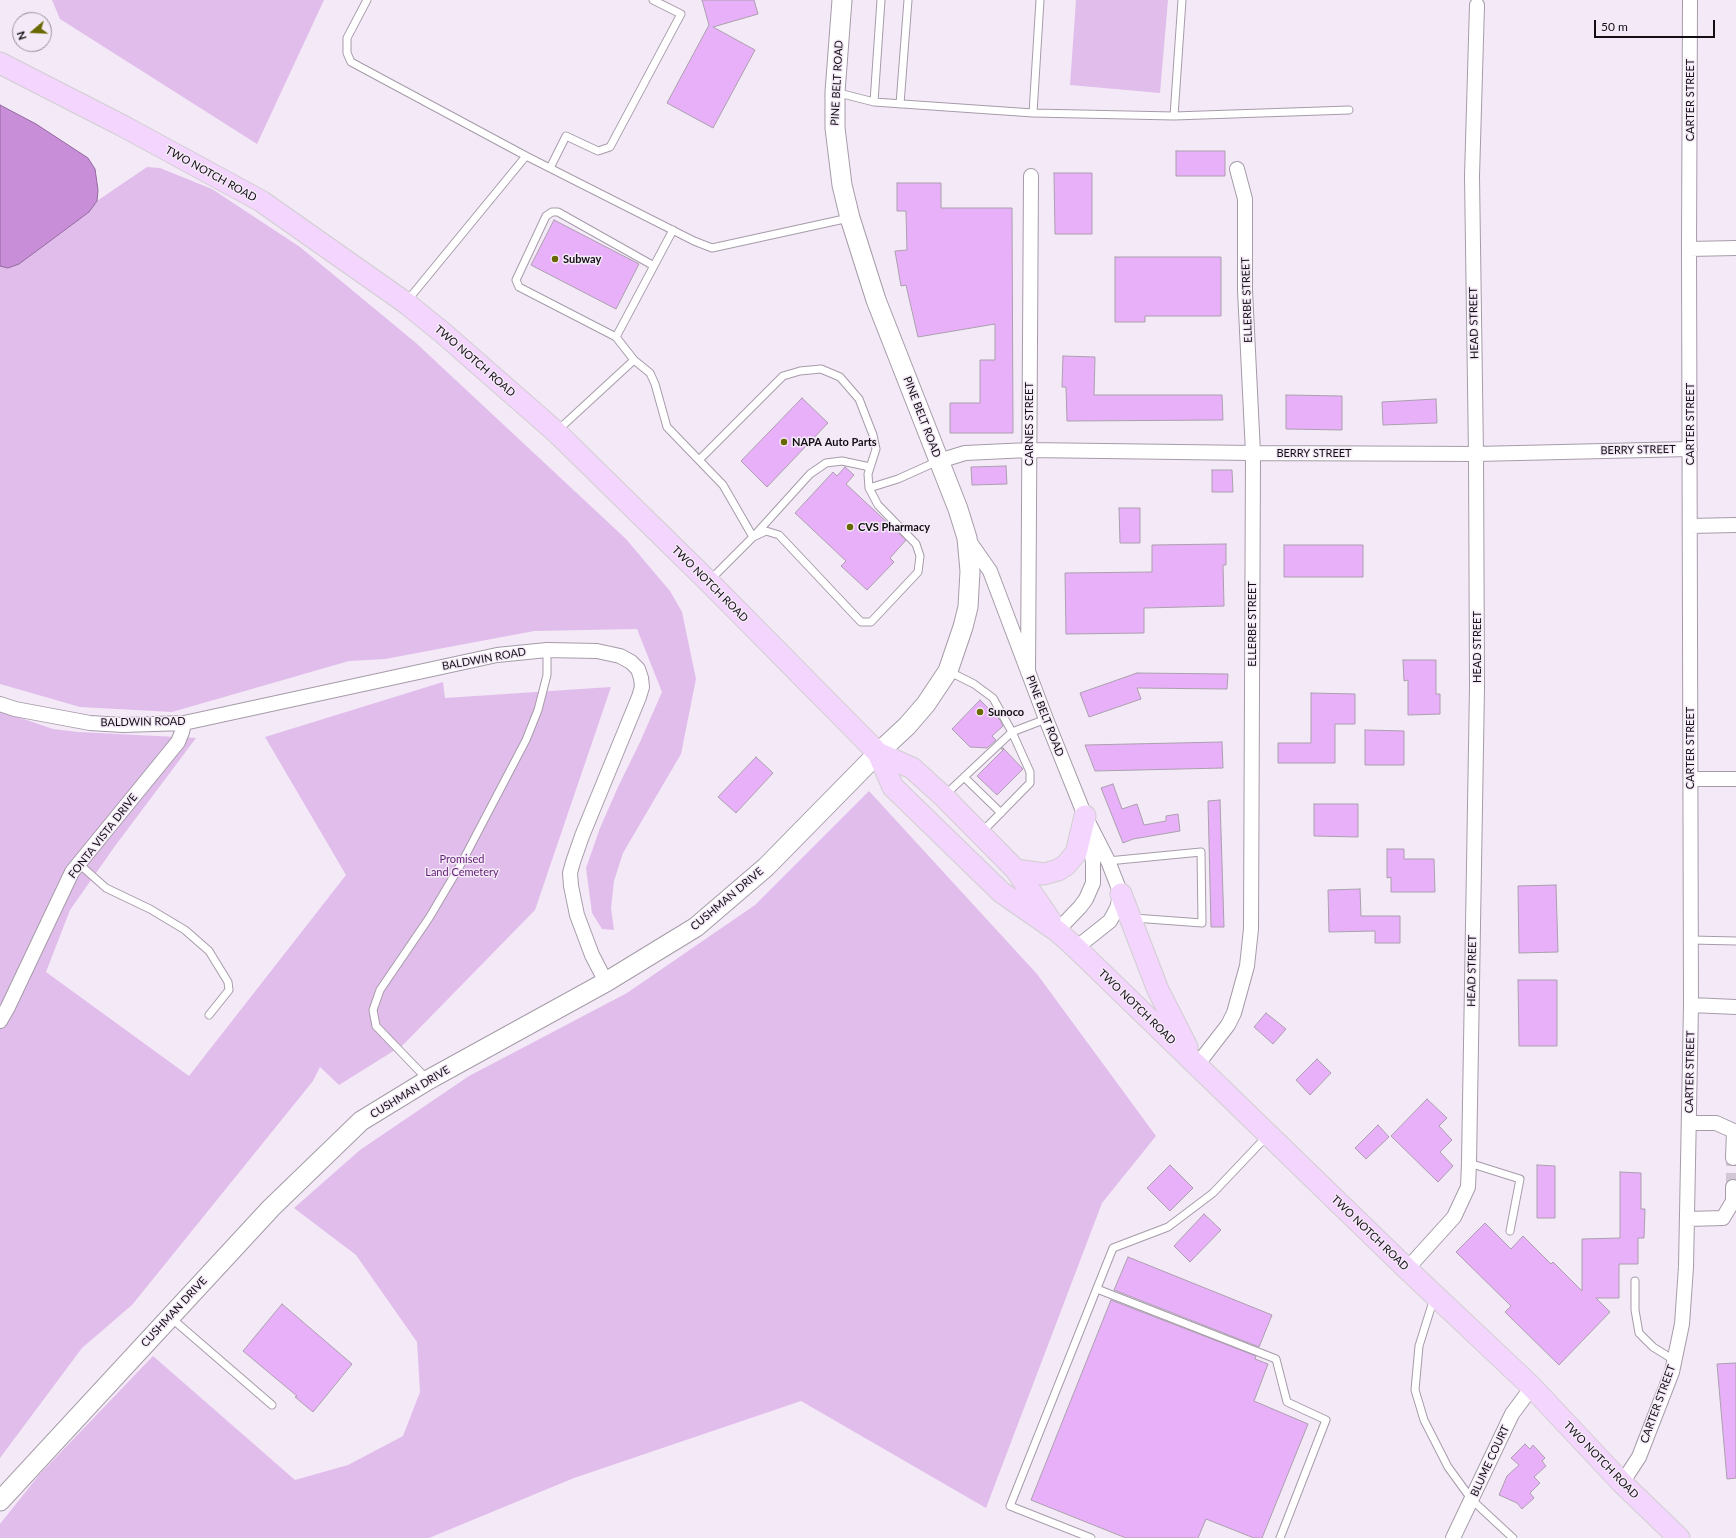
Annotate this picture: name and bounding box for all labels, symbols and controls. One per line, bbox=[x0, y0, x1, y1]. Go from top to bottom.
north arrow bbox=[12, 12, 52, 52]
scale bar bbox=[1596, 12, 1717, 38]
text: 50 m bbox=[1601, 19, 1628, 34]
text: N bbox=[14, 30, 29, 42]
street label: PINE BELT ROAD bbox=[828, 40, 846, 126]
street label: CARTER STREET bbox=[1683, 59, 1697, 141]
street label: TWO NOTCH ROAD bbox=[163, 143, 259, 205]
place label: Subway bbox=[563, 252, 601, 266]
marker: Subway bbox=[550, 254, 560, 264]
street label: ELLERBE STREET bbox=[1239, 257, 1255, 343]
street label: HEAD STREET bbox=[1467, 287, 1481, 359]
street label: TWO NOTCH ROAD bbox=[432, 323, 518, 399]
street label: PINE BELT ROAD bbox=[900, 375, 944, 459]
street label: CARNES STREET bbox=[1022, 382, 1036, 466]
street label: CARTER STREET bbox=[1683, 383, 1697, 465]
place label: NAPA Auto Parts bbox=[792, 435, 877, 449]
marker: NAPA Auto Parts bbox=[779, 437, 789, 447]
street label: BERRY STREET bbox=[1600, 443, 1676, 457]
street label: BERRY STREET bbox=[1276, 446, 1352, 460]
place label: CVS Pharmacy bbox=[858, 520, 930, 534]
marker: CVS Pharmacy bbox=[845, 522, 855, 532]
street label: TWO NOTCH ROAD bbox=[669, 543, 751, 625]
street label: ELLERBE STREET bbox=[1245, 581, 1259, 667]
street label: HEAD STREET bbox=[1470, 611, 1484, 683]
street label: BALDWIN ROAD bbox=[441, 645, 527, 673]
street label: PINE BELT ROAD bbox=[1023, 674, 1067, 758]
place label: Sunoco bbox=[988, 705, 1024, 719]
marker: Sunoco bbox=[975, 707, 985, 717]
street label: CARTER STREET bbox=[1683, 707, 1697, 789]
street label: BALDWIN ROAD bbox=[100, 715, 186, 729]
street label: FONTA VISTA DRIVE bbox=[66, 791, 140, 881]
park label: Promised Land Cemetery bbox=[425, 852, 499, 878]
street label: CUSHMAN DRIVE bbox=[688, 865, 766, 933]
street label: HEAD STREET bbox=[1465, 935, 1479, 1007]
street label: TWO NOTCH ROAD bbox=[1096, 967, 1178, 1047]
street label: CARTER STREET bbox=[1683, 1031, 1697, 1113]
street label: CUSHMAN DRIVE bbox=[368, 1063, 452, 1121]
street label: TWO NOTCH ROAD bbox=[1329, 1193, 1411, 1273]
street label: CUSHMAN DRIVE bbox=[138, 1274, 210, 1350]
street label: CARTER STREET bbox=[1638, 1363, 1678, 1445]
street label: TWO NOTCH ROAD bbox=[1561, 1419, 1641, 1501]
street label: BLUME COURT bbox=[1468, 1423, 1512, 1499]

